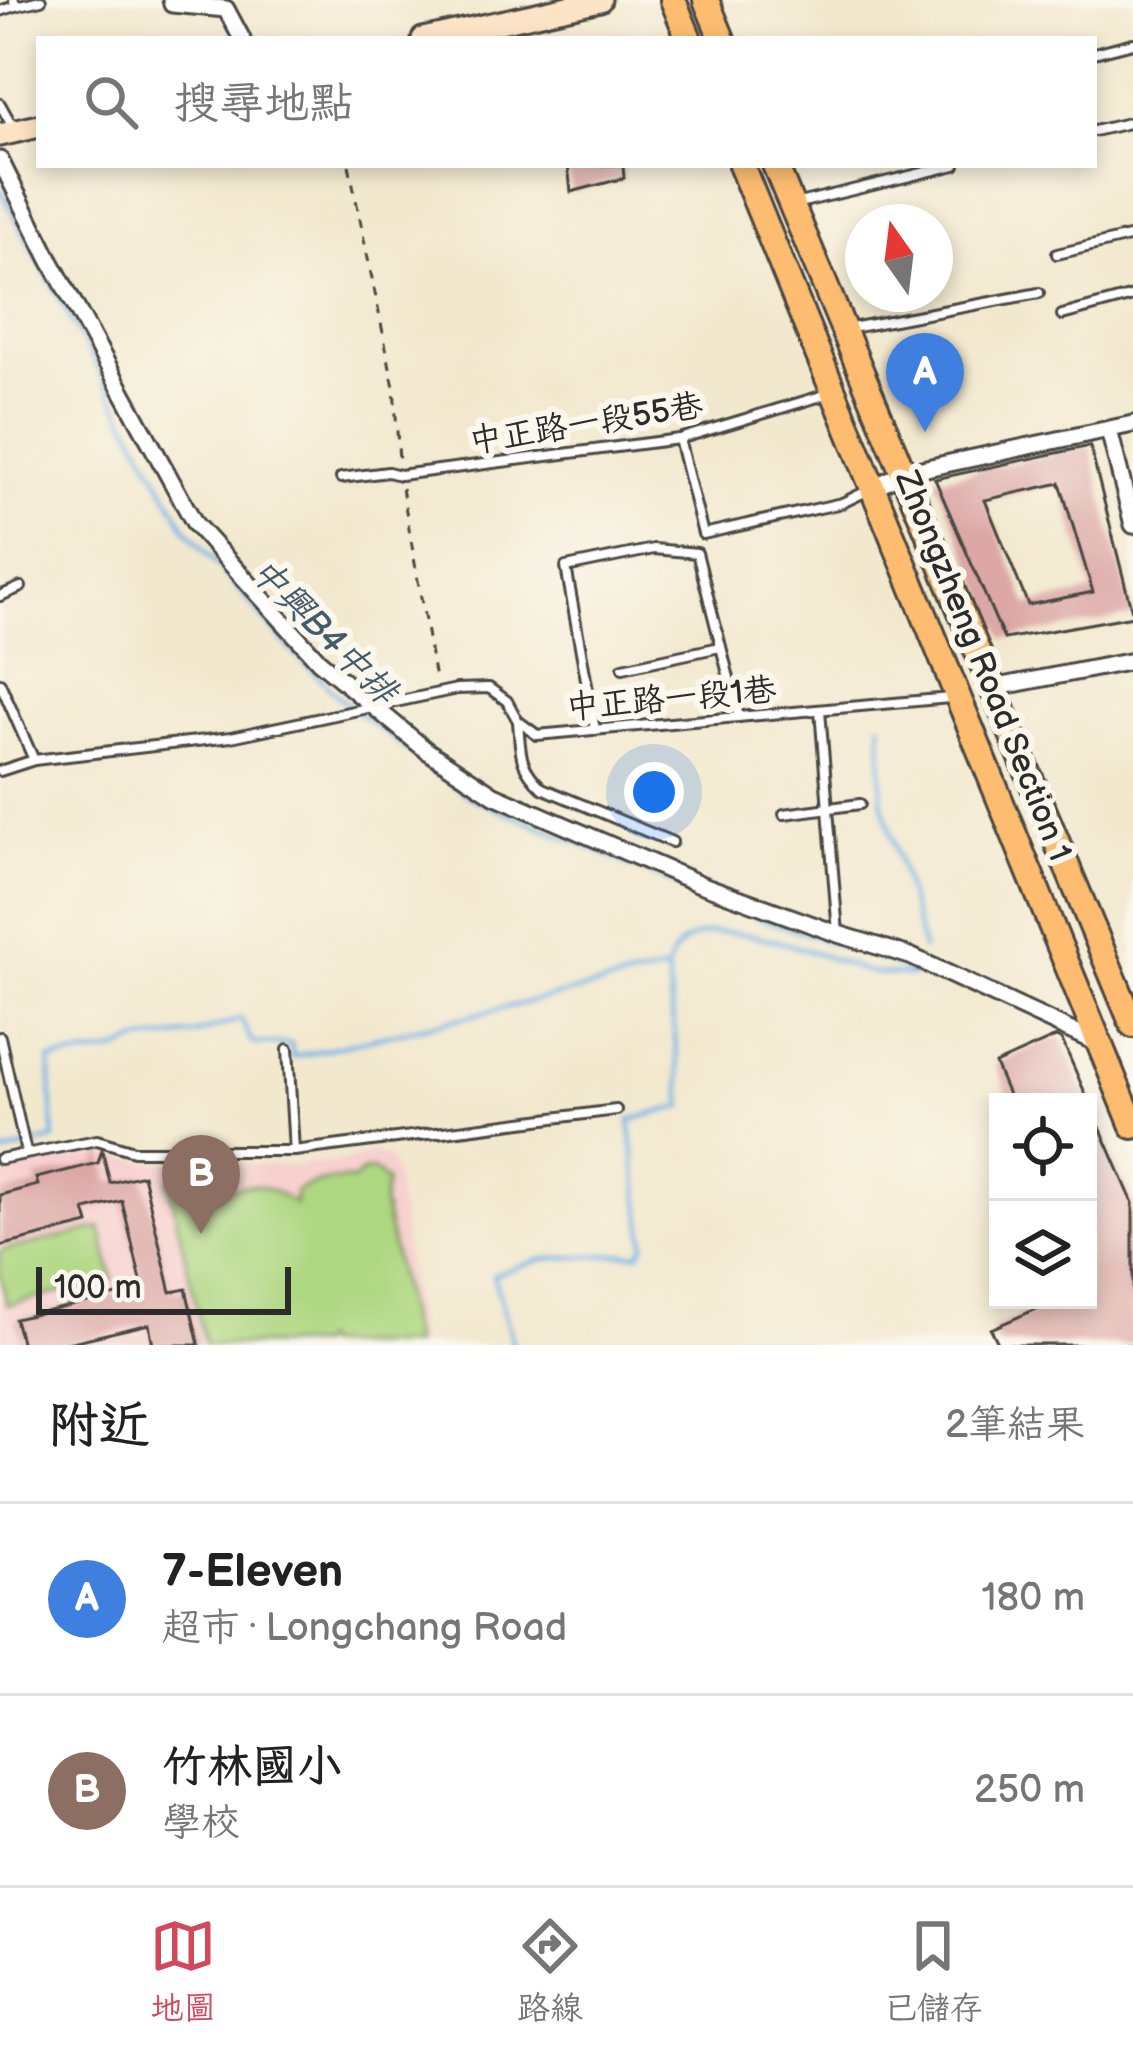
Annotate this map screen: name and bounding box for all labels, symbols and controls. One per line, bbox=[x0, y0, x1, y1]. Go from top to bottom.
search box bbox=[36, 36, 1097, 168]
icon: search bbox=[78, 69, 144, 135]
text: 搜尋地點 bbox=[174, 77, 354, 132]
north arrow bbox=[845, 204, 953, 312]
pin: A bbox=[886, 333, 964, 432]
street label: 中正路一段55巷 bbox=[466, 386, 706, 462]
street label: Zhongzheng Road Section 1 bbox=[886, 464, 1080, 867]
water label: 中興B4中排 bbox=[241, 550, 407, 716]
street label: 中正路一段1巷 bbox=[564, 670, 778, 728]
your location bbox=[624, 762, 684, 822]
map controls bbox=[989, 1093, 1097, 1309]
button: locate bbox=[989, 1093, 1097, 1201]
pin: B bbox=[162, 1135, 240, 1234]
button: layers bbox=[989, 1201, 1097, 1309]
scale bar bbox=[36, 1261, 291, 1314]
text: 100 m bbox=[54, 1268, 142, 1308]
text: 附近 bbox=[48, 1396, 150, 1457]
text: 2筆結果 bbox=[945, 1402, 1085, 1449]
text: 7-Eleven bbox=[162, 1545, 343, 1600]
text: A bbox=[75, 1575, 99, 1622]
text: 180 m bbox=[981, 1575, 1085, 1622]
text: 超市 · Longchang Road bbox=[162, 1605, 567, 1652]
text: 竹林國小 bbox=[162, 1740, 342, 1795]
text: B bbox=[73, 1767, 101, 1814]
text: 250 m bbox=[974, 1767, 1085, 1814]
text: 學校 bbox=[162, 1800, 240, 1847]
tab: 地圖 bbox=[150, 1913, 216, 2029]
tab: 路線 bbox=[517, 1913, 583, 2029]
tab: 已儲存 bbox=[884, 1913, 983, 2029]

